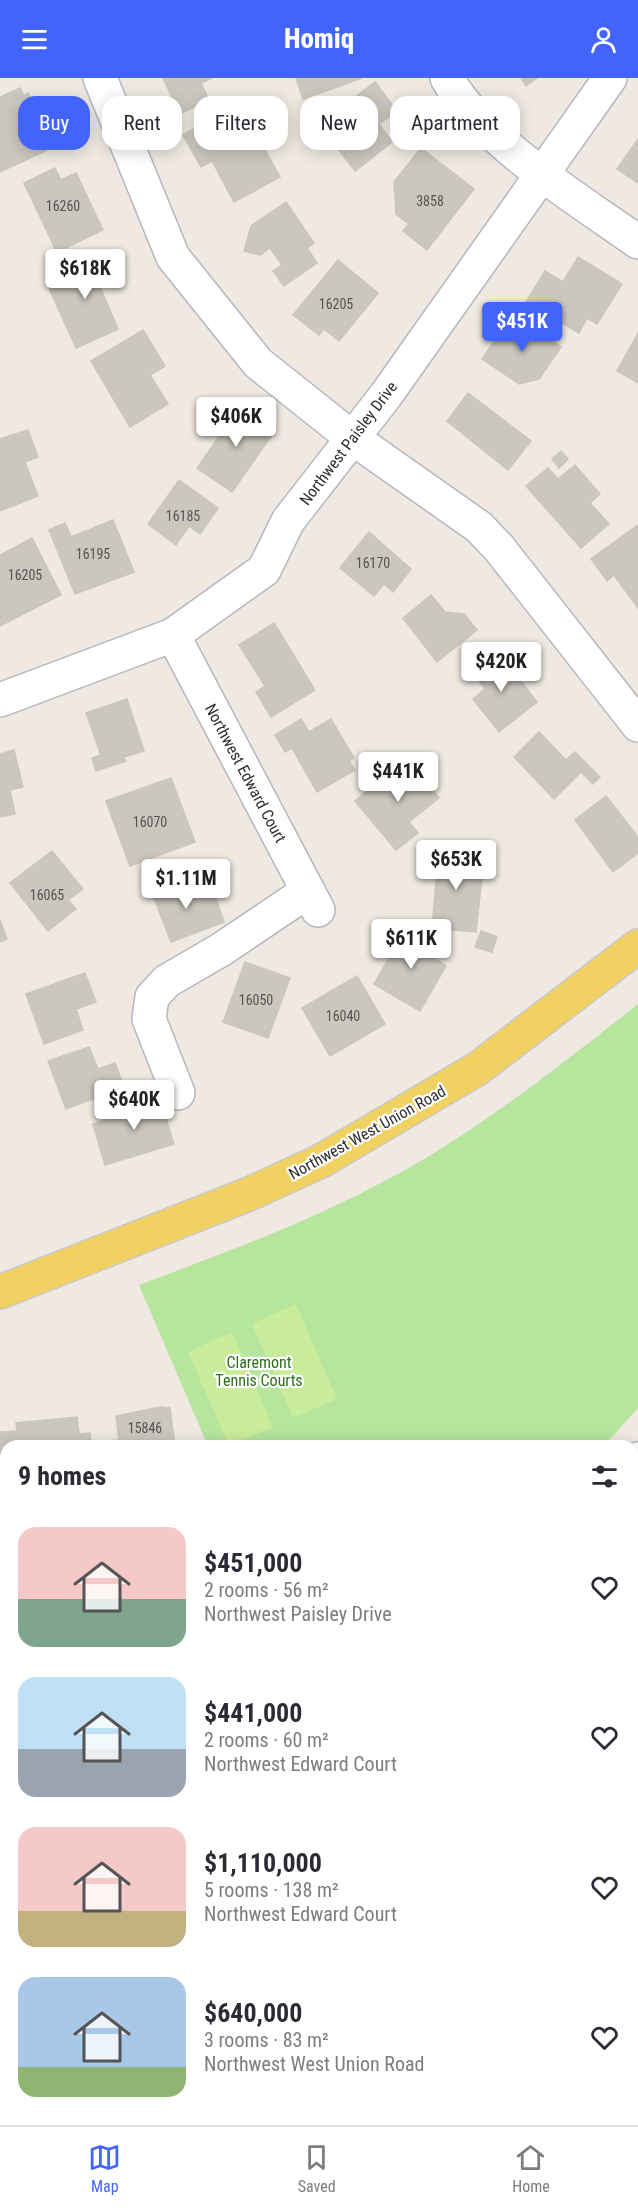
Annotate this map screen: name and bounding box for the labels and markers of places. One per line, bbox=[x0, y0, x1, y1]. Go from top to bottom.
pin: $618K bbox=[43, 249, 127, 300]
pin: $451K bbox=[480, 302, 564, 353]
pin: $406K bbox=[194, 397, 278, 448]
pin: $420K bbox=[459, 642, 543, 693]
pin: $441K bbox=[356, 752, 440, 803]
pin: $653K bbox=[414, 840, 498, 891]
pin: $1.11M bbox=[137, 859, 235, 910]
pin: $611K bbox=[369, 919, 453, 970]
pin: $640K bbox=[92, 1080, 176, 1131]

